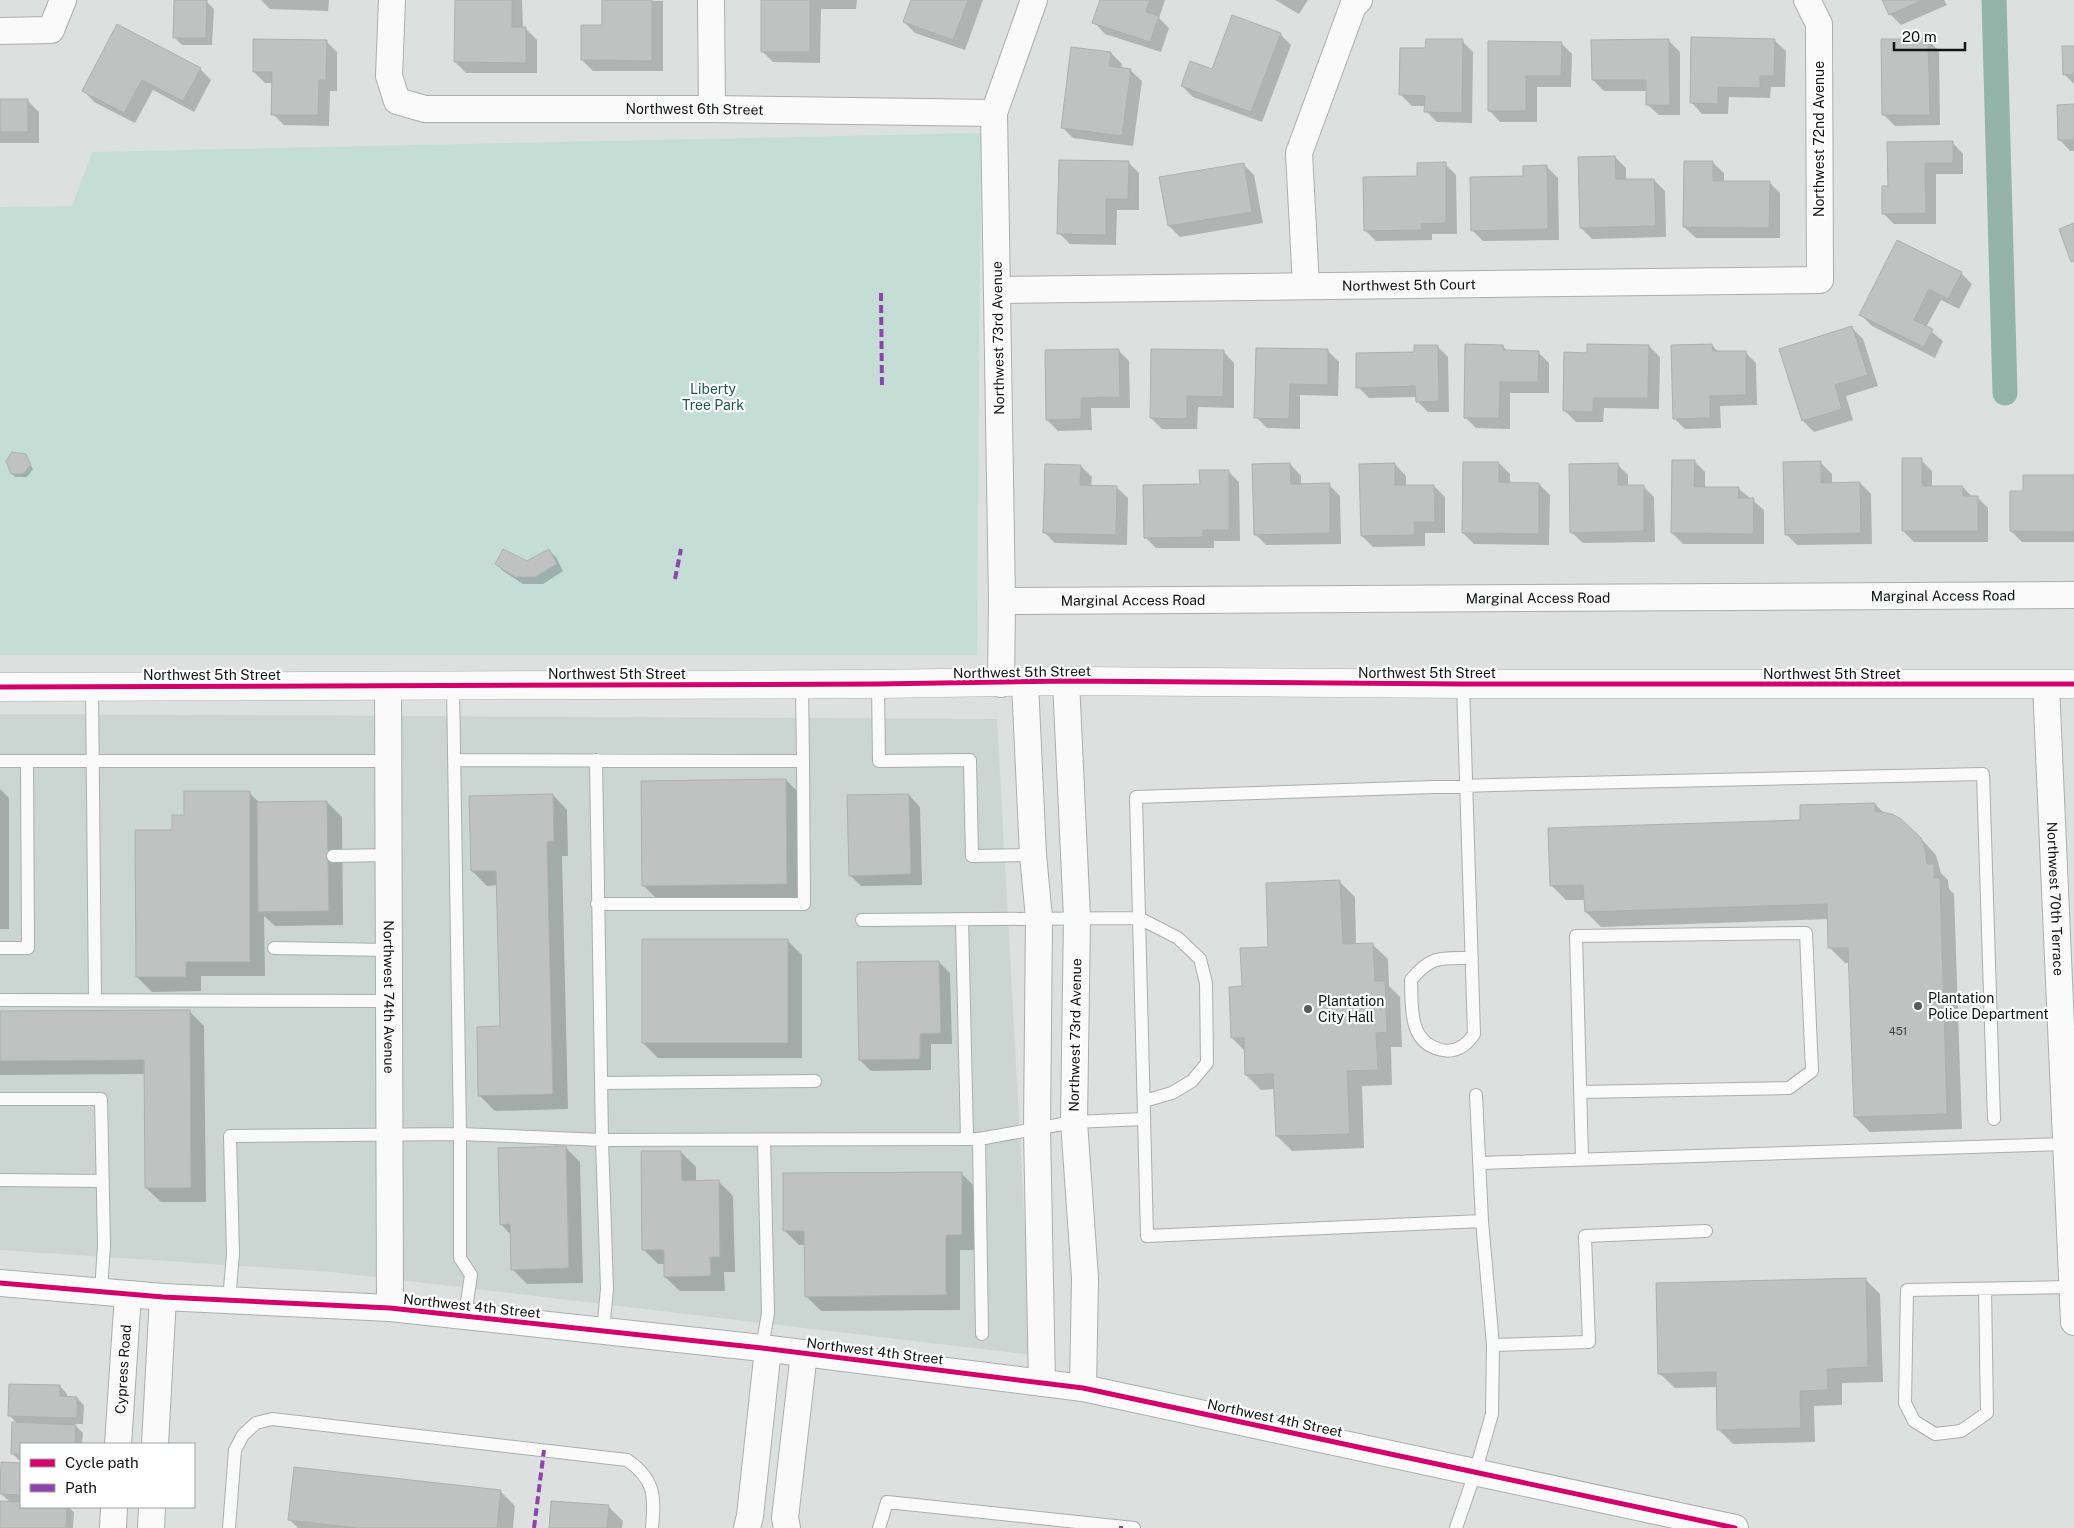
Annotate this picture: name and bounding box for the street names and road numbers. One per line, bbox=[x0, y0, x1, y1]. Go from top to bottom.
street label: Northwest 72nd Avenue bbox=[1811, 61, 1827, 217]
street label: Northwest 6th Street bbox=[626, 101, 764, 118]
street label: Northwest 73rd Avenue bbox=[989, 261, 1007, 415]
street label: Northwest 5th Court bbox=[1342, 276, 1476, 294]
street label: Marginal Access Road bbox=[1871, 587, 2015, 604]
street label: Marginal Access Road bbox=[1466, 590, 1610, 606]
street label: Marginal Access Road bbox=[1061, 592, 1205, 609]
street label: Northwest 5th Street bbox=[953, 663, 1091, 681]
street label: Northwest 5th Street bbox=[1358, 665, 1496, 681]
street label: Northwest 5th Street bbox=[548, 666, 686, 682]
street label: Northwest 5th Street bbox=[1763, 666, 1901, 682]
street label: Northwest 5th Street bbox=[143, 667, 281, 683]
street label: Northwest 70th Terrace bbox=[2044, 821, 2067, 976]
street label: Northwest 74th Avenue bbox=[381, 920, 397, 1074]
street label: Northwest 73rd Avenue bbox=[1066, 958, 1084, 1112]
street label: Northwest 4th Street bbox=[403, 1291, 541, 1321]
street label: Cypress Road bbox=[112, 1324, 134, 1414]
street label: Northwest 4th Street bbox=[806, 1335, 944, 1367]
street label: Northwest 4th Street bbox=[1206, 1396, 1344, 1440]

